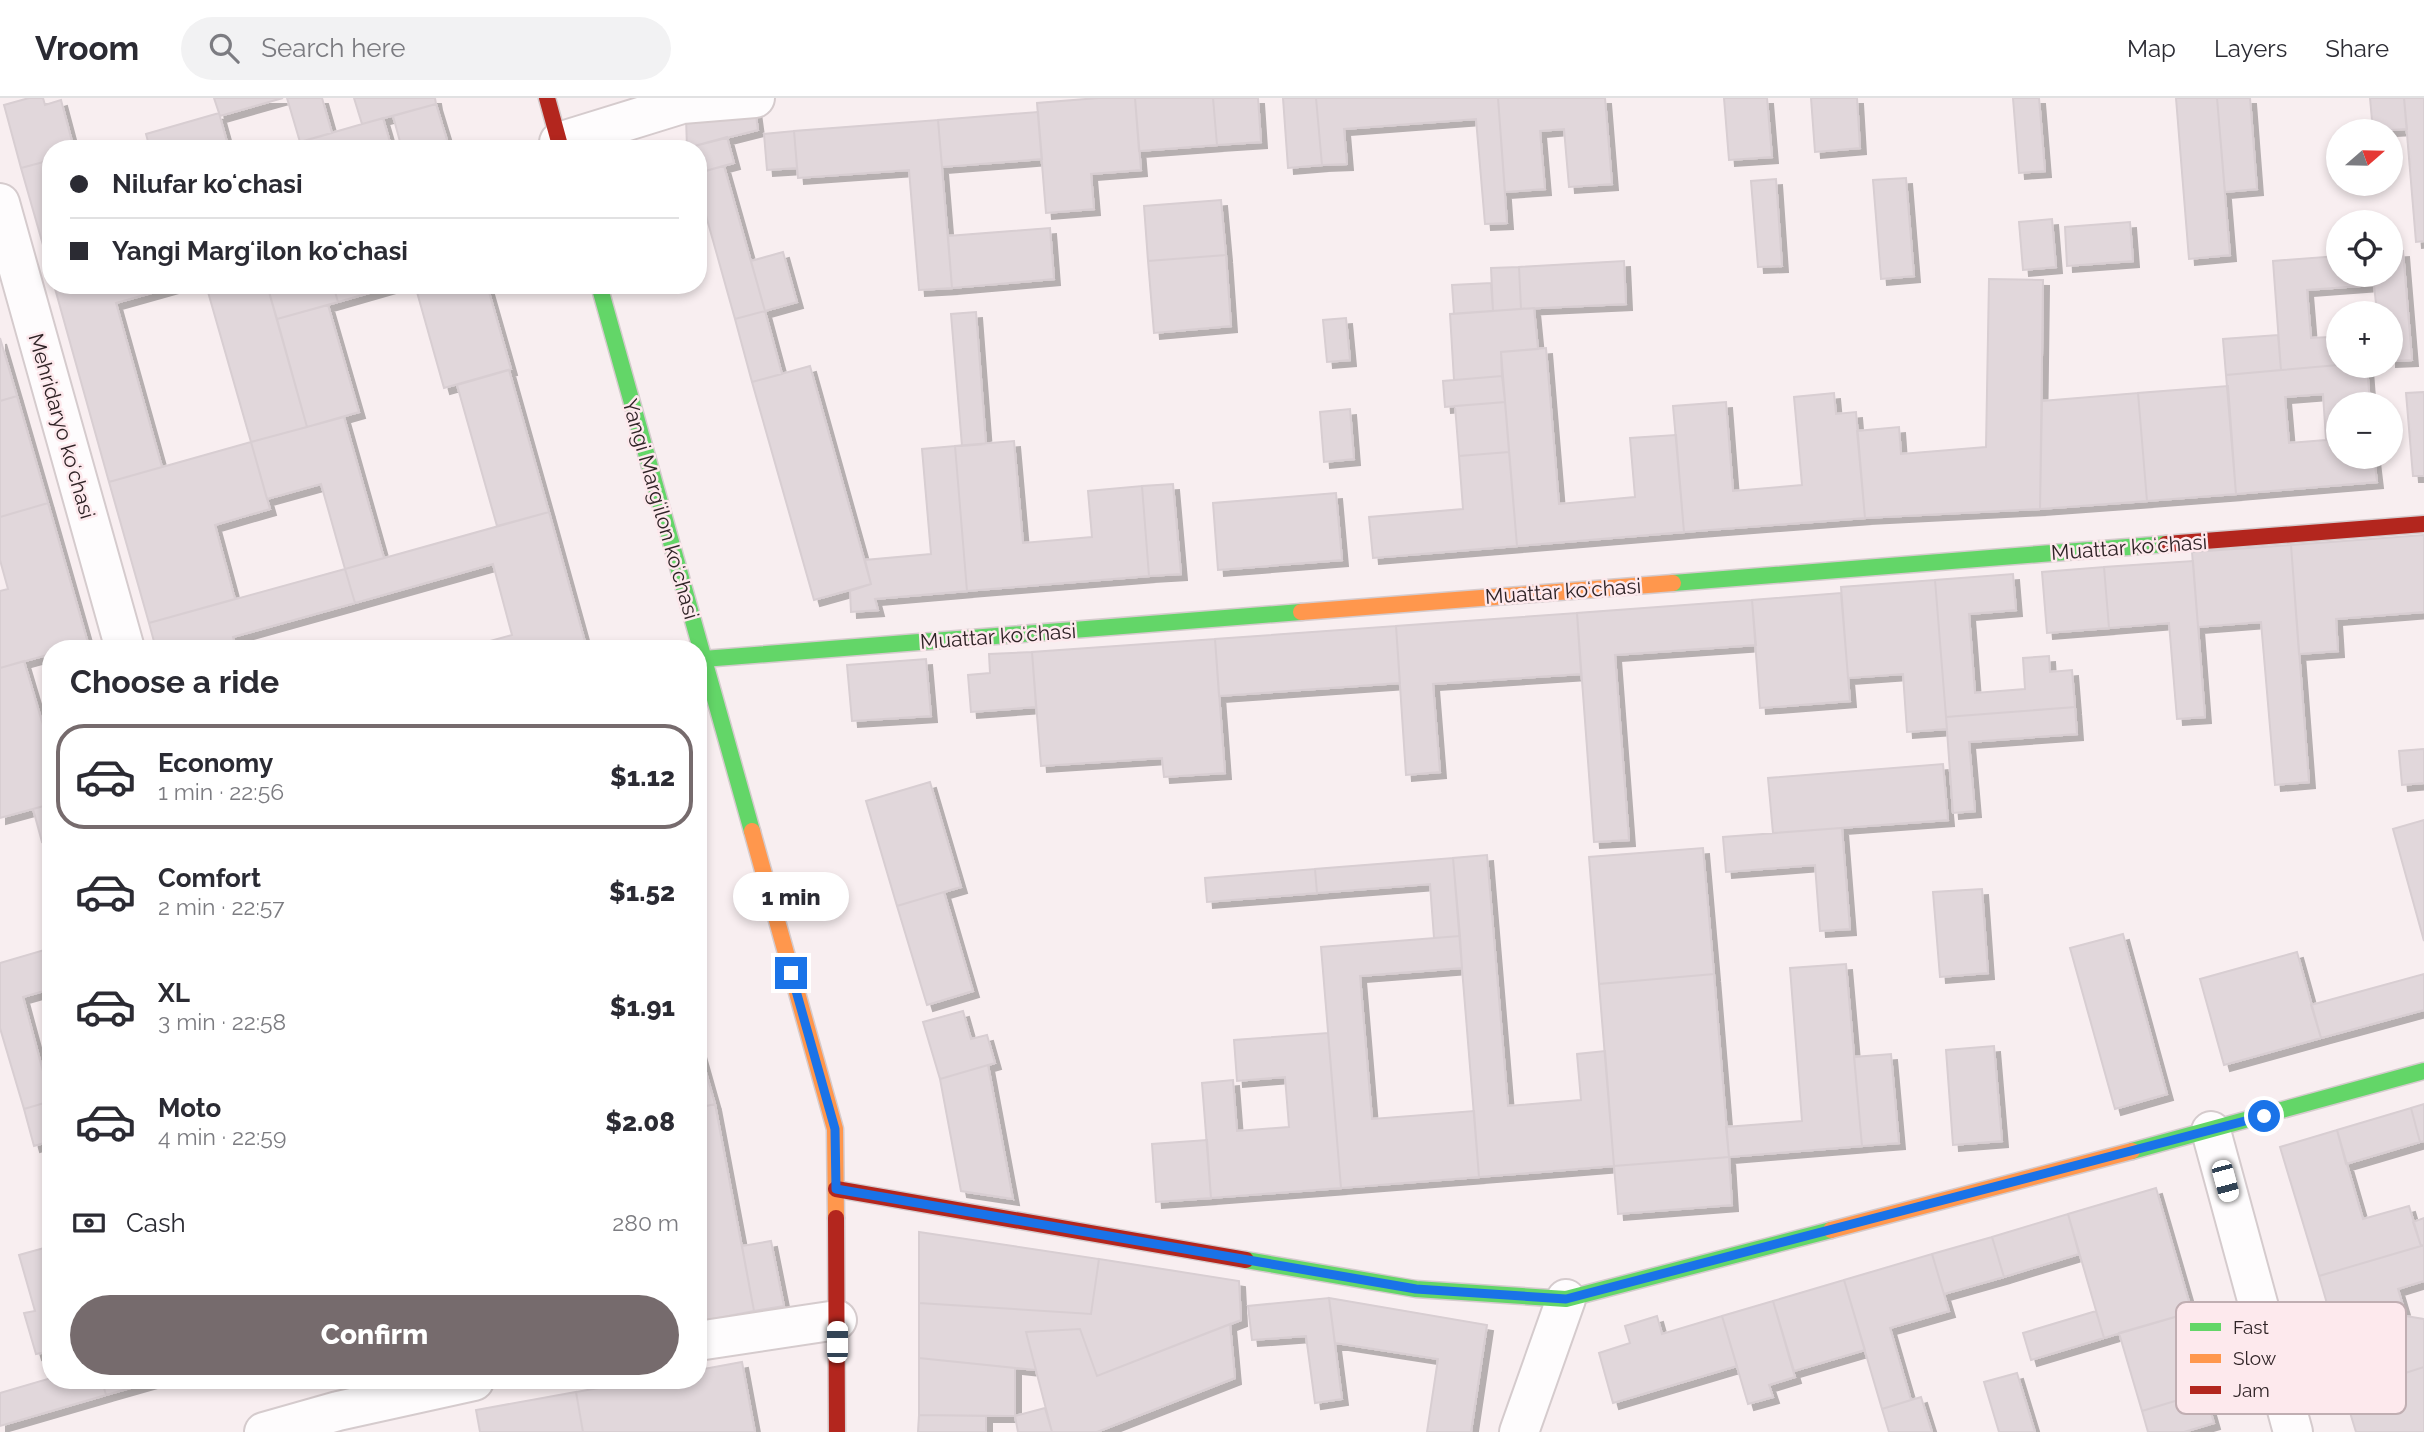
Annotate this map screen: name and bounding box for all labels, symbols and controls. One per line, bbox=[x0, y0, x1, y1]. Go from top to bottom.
search box bbox=[181, 17, 671, 80]
text: Vroom bbox=[35, 29, 139, 68]
icon: search bbox=[205, 29, 243, 67]
text: Search here bbox=[261, 33, 406, 63]
text: Map bbox=[2127, 34, 2176, 63]
text: Layers bbox=[2214, 34, 2287, 63]
text: Share bbox=[2325, 34, 2389, 63]
north arrow bbox=[2326, 119, 2403, 196]
map controls bbox=[2326, 119, 2403, 469]
text: Nilufar koʻchasi bbox=[112, 169, 303, 199]
button: locate bbox=[2326, 210, 2403, 287]
text: Yangi Margʻilon koʻchasi bbox=[112, 236, 408, 266]
button: + bbox=[2326, 301, 2403, 378]
street label: Mehridaryo koʻchasi bbox=[24, 330, 100, 522]
button: − bbox=[2326, 392, 2403, 469]
street label: Yangi Margʻilon koʻchasi bbox=[618, 396, 704, 622]
street label: Muattar koʻchasi bbox=[2050, 529, 2208, 565]
street label: Muattar koʻchasi bbox=[1484, 573, 1642, 609]
street label: Muattar koʻchasi bbox=[919, 618, 1077, 654]
text: Choose a ride bbox=[70, 663, 279, 700]
icon: car bbox=[74, 745, 137, 808]
text: Economy bbox=[158, 748, 273, 778]
text: $1.12 bbox=[610, 762, 675, 792]
text: 1 min · 22:56 bbox=[158, 778, 284, 805]
icon: car bbox=[74, 860, 137, 923]
text: Comfort bbox=[158, 863, 261, 893]
callout: 1 min bbox=[733, 872, 849, 920]
text: $1.52 bbox=[609, 877, 675, 907]
text: 1 min bbox=[761, 883, 821, 910]
text: 2 min · 22:57 bbox=[158, 893, 285, 920]
route end bbox=[775, 957, 807, 989]
icon: car bbox=[74, 975, 137, 1038]
text: XL bbox=[158, 978, 190, 1008]
text: $1.91 bbox=[610, 992, 675, 1022]
text: 3 min · 22:58 bbox=[158, 1008, 286, 1035]
icon: car bbox=[74, 1090, 137, 1153]
text: Moto bbox=[158, 1093, 221, 1123]
route start bbox=[2248, 1100, 2280, 1132]
text: $2.08 bbox=[605, 1107, 675, 1137]
text: 4 min · 22:59 bbox=[158, 1123, 286, 1150]
car bbox=[2210, 1158, 2241, 1204]
icon: cash bbox=[70, 1204, 108, 1242]
text: Cash bbox=[126, 1208, 186, 1238]
text: 280 m bbox=[612, 1209, 679, 1236]
button: Confirm bbox=[70, 1295, 679, 1375]
legend bbox=[2176, 1302, 2406, 1414]
text: Fast bbox=[2233, 1316, 2269, 1338]
car bbox=[827, 1321, 848, 1363]
text: Slow bbox=[2233, 1347, 2277, 1369]
text: Jam bbox=[2233, 1379, 2270, 1401]

